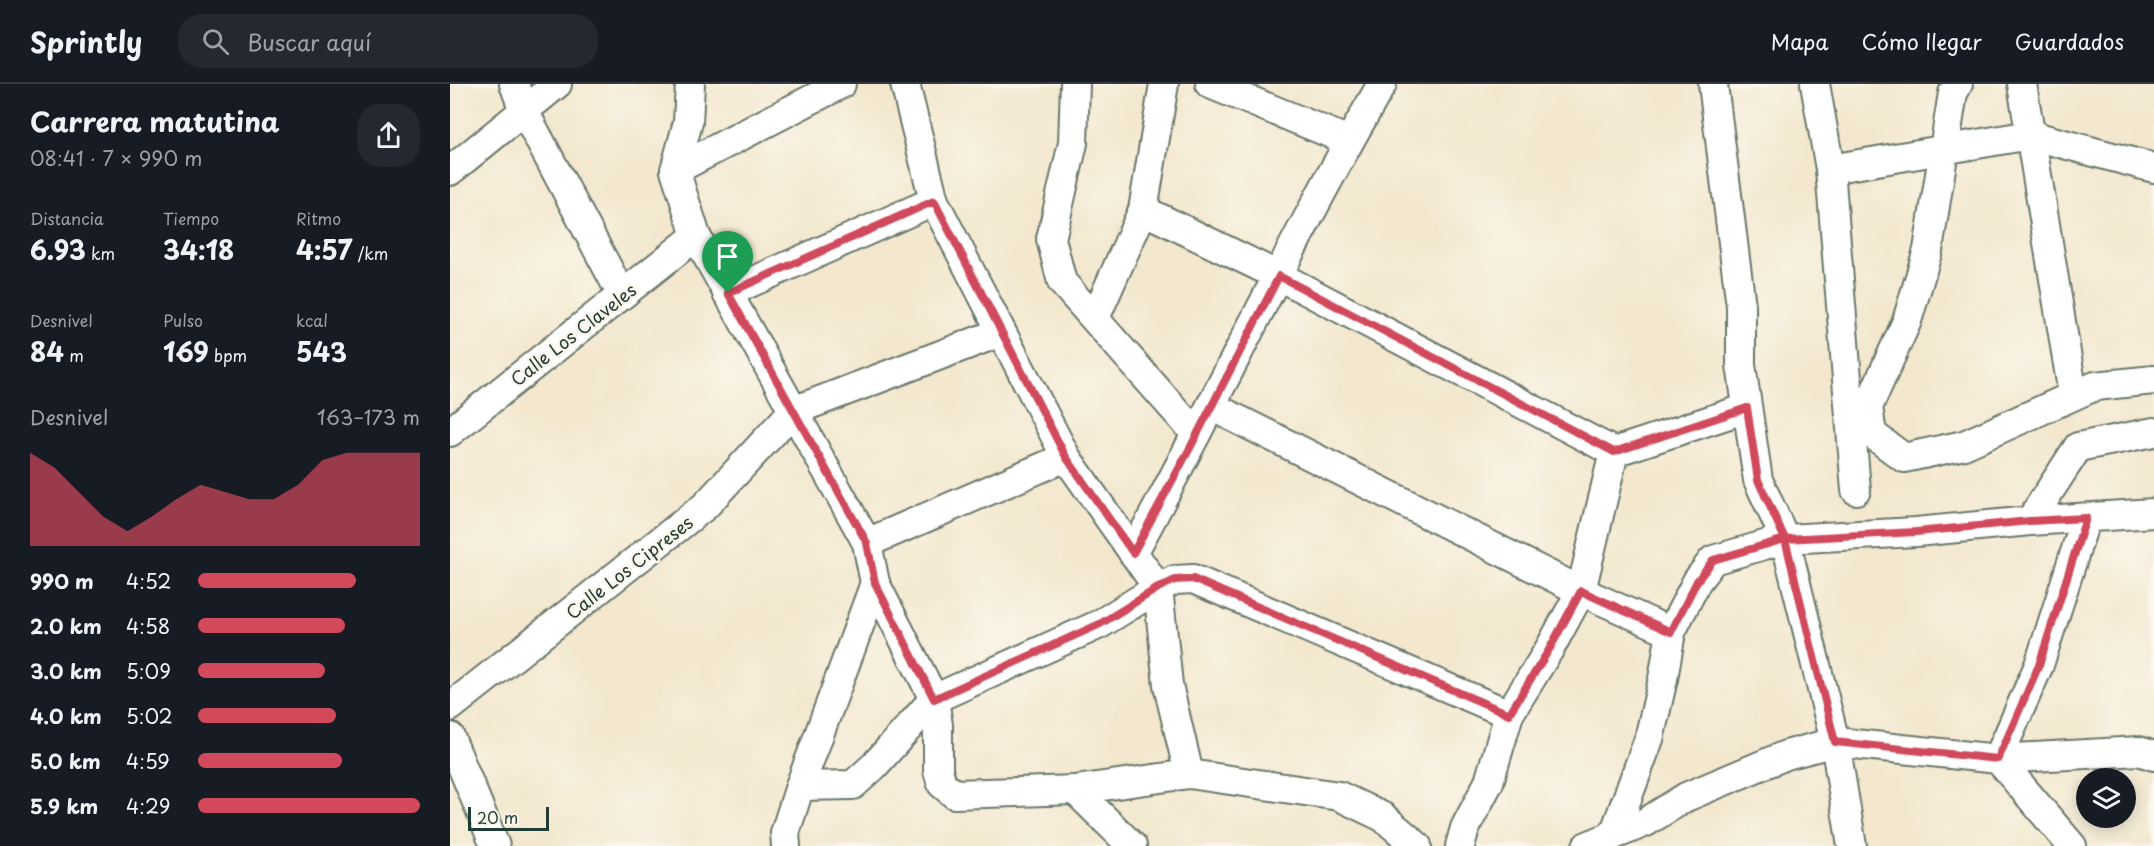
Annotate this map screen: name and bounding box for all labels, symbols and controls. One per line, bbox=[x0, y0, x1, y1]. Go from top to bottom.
search box bbox=[178, 14, 598, 68]
text: Sprintly bbox=[30, 20, 142, 63]
icon: search bbox=[199, 25, 232, 58]
text: Buscar aquí bbox=[247, 25, 371, 58]
text: Mapa bbox=[1771, 25, 1829, 57]
text: Cómo llegar bbox=[1862, 25, 1982, 57]
text: Guardados bbox=[2015, 25, 2124, 57]
text: Carrera matutina bbox=[30, 100, 279, 141]
button: share bbox=[357, 104, 420, 167]
text: 08:41 · 7 × 990 m bbox=[30, 143, 202, 173]
text: Distancia bbox=[30, 206, 104, 230]
text: Tiempo bbox=[163, 206, 219, 230]
text: Ritmo bbox=[296, 206, 341, 230]
text: 6.93 bbox=[30, 230, 86, 269]
text: 34:18 bbox=[163, 230, 234, 269]
text: 4:57 bbox=[296, 230, 353, 269]
pin bbox=[702, 231, 753, 293]
icon: arrive bbox=[711, 240, 744, 273]
text: km bbox=[86, 241, 115, 265]
text: /km bbox=[353, 241, 388, 265]
street label: Calle Los Claveles bbox=[504, 276, 642, 392]
text: Desnivel bbox=[30, 308, 92, 332]
text: Pulso bbox=[163, 308, 203, 332]
text: kcal bbox=[296, 308, 328, 332]
text: 84 bbox=[30, 332, 64, 371]
text: 169 bbox=[163, 332, 209, 371]
text: 543 bbox=[296, 332, 347, 371]
text: m bbox=[64, 343, 84, 367]
text: bpm bbox=[209, 343, 247, 367]
text: Desnivel bbox=[30, 402, 108, 432]
text: 163–173 m bbox=[317, 402, 420, 432]
street label: Calle Los Cipreses bbox=[560, 509, 698, 625]
text: 990 m bbox=[30, 566, 94, 596]
text: 4:52 bbox=[126, 566, 171, 596]
text: 2.0 km bbox=[30, 611, 102, 641]
text: 4:58 bbox=[126, 611, 170, 641]
text: 3.0 km bbox=[30, 656, 102, 686]
text: 5:09 bbox=[126, 656, 171, 686]
text: 4.0 km bbox=[30, 701, 102, 731]
text: 5:02 bbox=[126, 701, 173, 731]
text: 5.0 km bbox=[30, 746, 101, 776]
text: 4:59 bbox=[126, 746, 170, 776]
map controls bbox=[2076, 768, 2136, 828]
button: layers bbox=[2076, 768, 2136, 828]
text: 5.9 km bbox=[30, 791, 98, 821]
text: 4:29 bbox=[126, 791, 170, 821]
scale bar bbox=[468, 804, 549, 832]
text: 20 m bbox=[477, 805, 518, 829]

